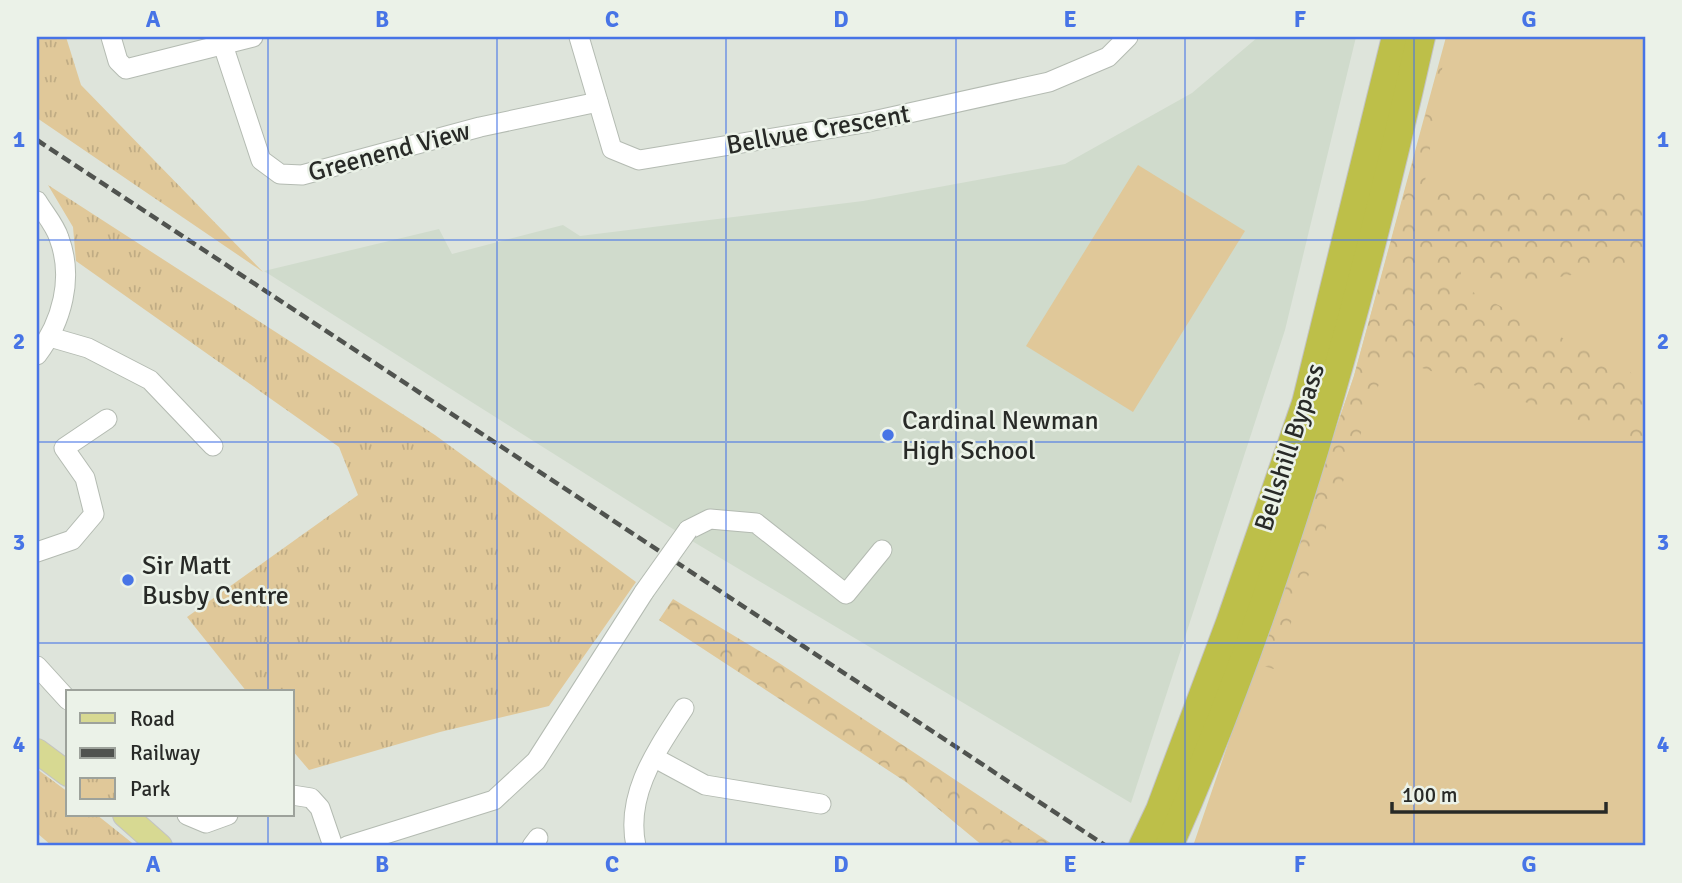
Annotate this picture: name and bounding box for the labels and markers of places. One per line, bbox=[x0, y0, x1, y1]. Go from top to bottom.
place label: Cardinal Newman High School bbox=[902, 405, 1099, 467]
marker: Cardinal Newman High School bbox=[880, 427, 896, 443]
place label: Sir Matt Busby Centre bbox=[142, 550, 289, 612]
marker: Sir Matt Busby Centre bbox=[120, 572, 136, 588]

